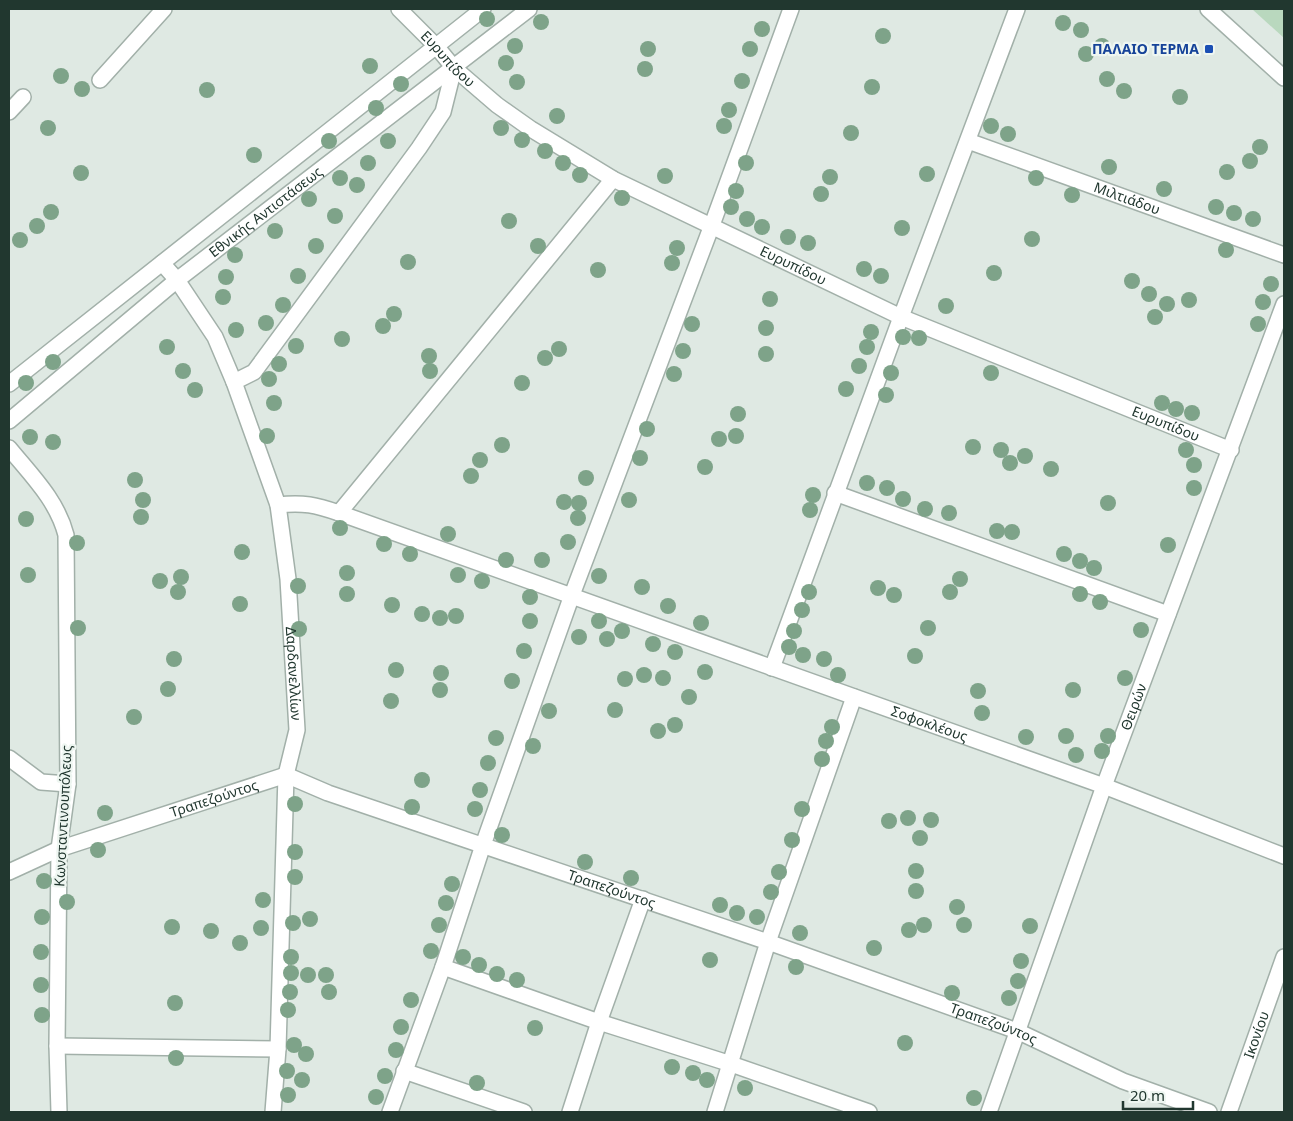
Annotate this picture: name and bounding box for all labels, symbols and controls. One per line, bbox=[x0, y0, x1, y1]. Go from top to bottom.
street label: Ευρυπίδου bbox=[417, 26, 479, 91]
place label: ΠΑΛΑΙΟ ΤΕΡΜΑ bbox=[1092, 39, 1199, 58]
marker: ΠΑΛΑΙΟ ΤΕΡΜΑ bbox=[1203, 43, 1215, 55]
street label: Εθνικής Αντιστάσεως bbox=[205, 162, 326, 261]
street label: Μιλτιάδου bbox=[1091, 177, 1163, 219]
street label: Ευρυπίδου bbox=[757, 241, 830, 289]
street label: Ευρυπίδου bbox=[1129, 401, 1203, 445]
street label: Δαρδανελλίων bbox=[282, 626, 306, 721]
street label: Θειρών bbox=[1116, 681, 1150, 733]
street label: Σοφοκλέους bbox=[889, 701, 971, 746]
street label: Κωνσταντινουπόλεως bbox=[49, 745, 76, 887]
street label: Τραπεζούντος bbox=[167, 775, 260, 821]
street label: Τραπεζούντος bbox=[565, 865, 658, 912]
street label: Τραπεζούντος bbox=[948, 998, 1041, 1048]
street label: Ικονίου bbox=[1239, 1008, 1273, 1061]
scale bar bbox=[1123, 1078, 1193, 1110]
text: 20 m bbox=[1130, 1085, 1165, 1105]

